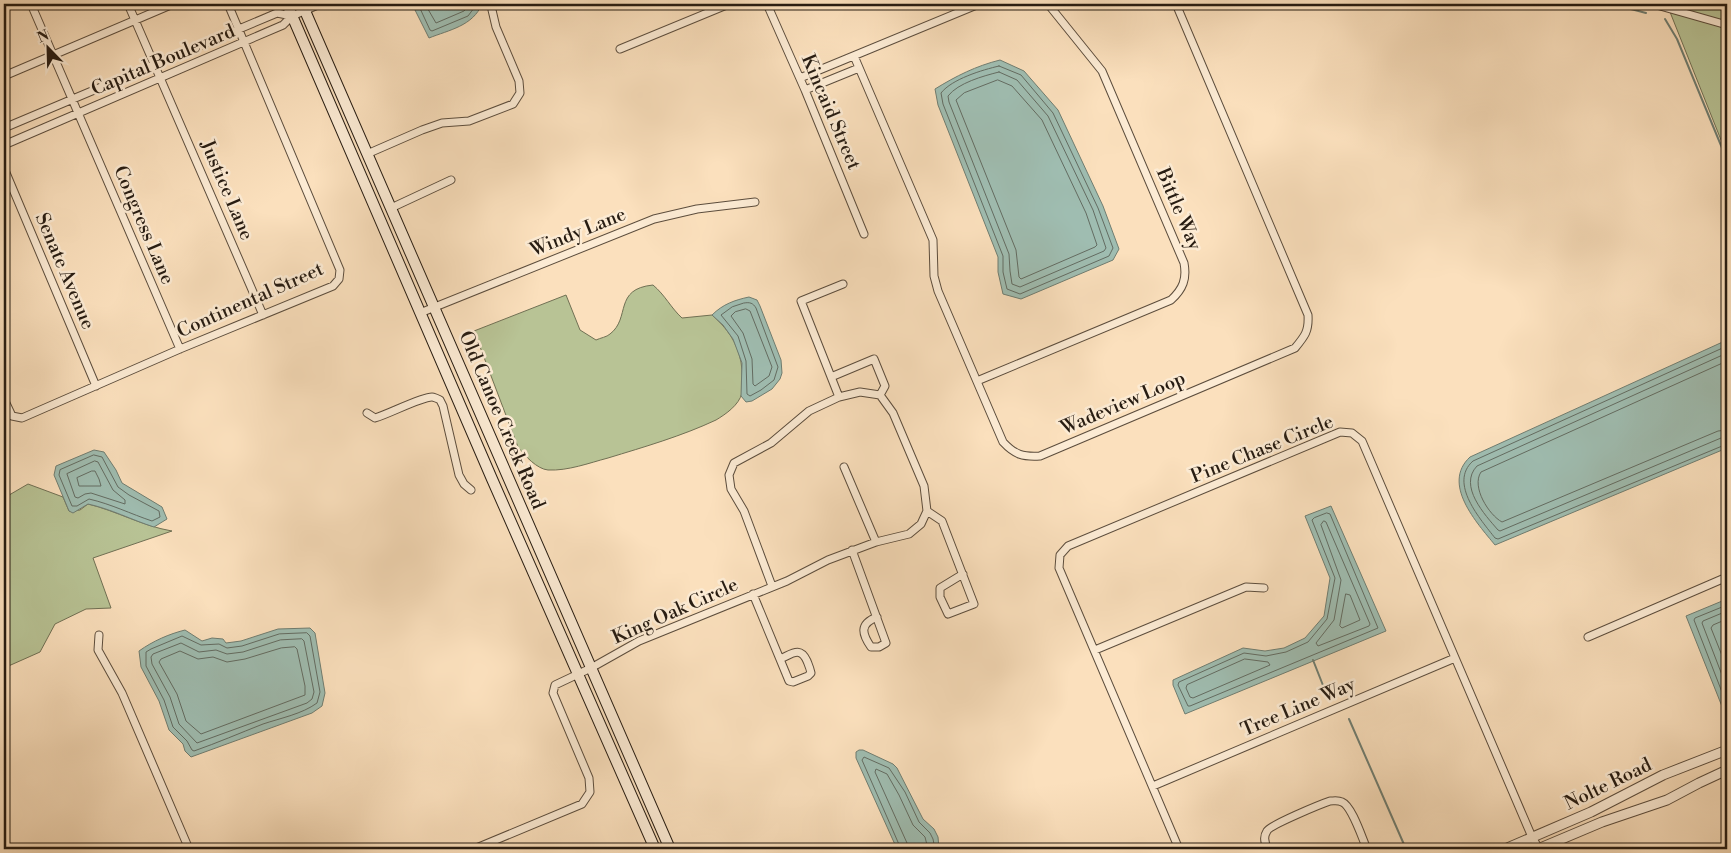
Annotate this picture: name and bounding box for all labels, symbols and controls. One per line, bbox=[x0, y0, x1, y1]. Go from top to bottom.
street label: Capital Boulevard bbox=[88, 19, 239, 101]
north arrow bbox=[22, 22, 72, 72]
text: N bbox=[35, 27, 52, 47]
street label: Kincaid Street bbox=[796, 51, 866, 174]
street label: Justice Lane bbox=[195, 135, 259, 244]
street label: Congress Lane bbox=[108, 162, 180, 288]
street label: Bittle Way bbox=[1151, 163, 1207, 254]
street label: Windy Lane bbox=[526, 202, 630, 263]
street label: Senate Avenue bbox=[30, 209, 100, 333]
street label: Continental Street bbox=[173, 257, 327, 343]
street label: Old Canoe Creek Road bbox=[454, 327, 551, 513]
street label: Wadeview Loop bbox=[1056, 366, 1189, 440]
street label: Pine Chase Circle bbox=[1187, 409, 1337, 489]
street label: King Oak Circle bbox=[608, 572, 742, 650]
street label: Tree Line Way bbox=[1237, 672, 1360, 742]
street label: Nolte Road bbox=[1560, 752, 1656, 815]

